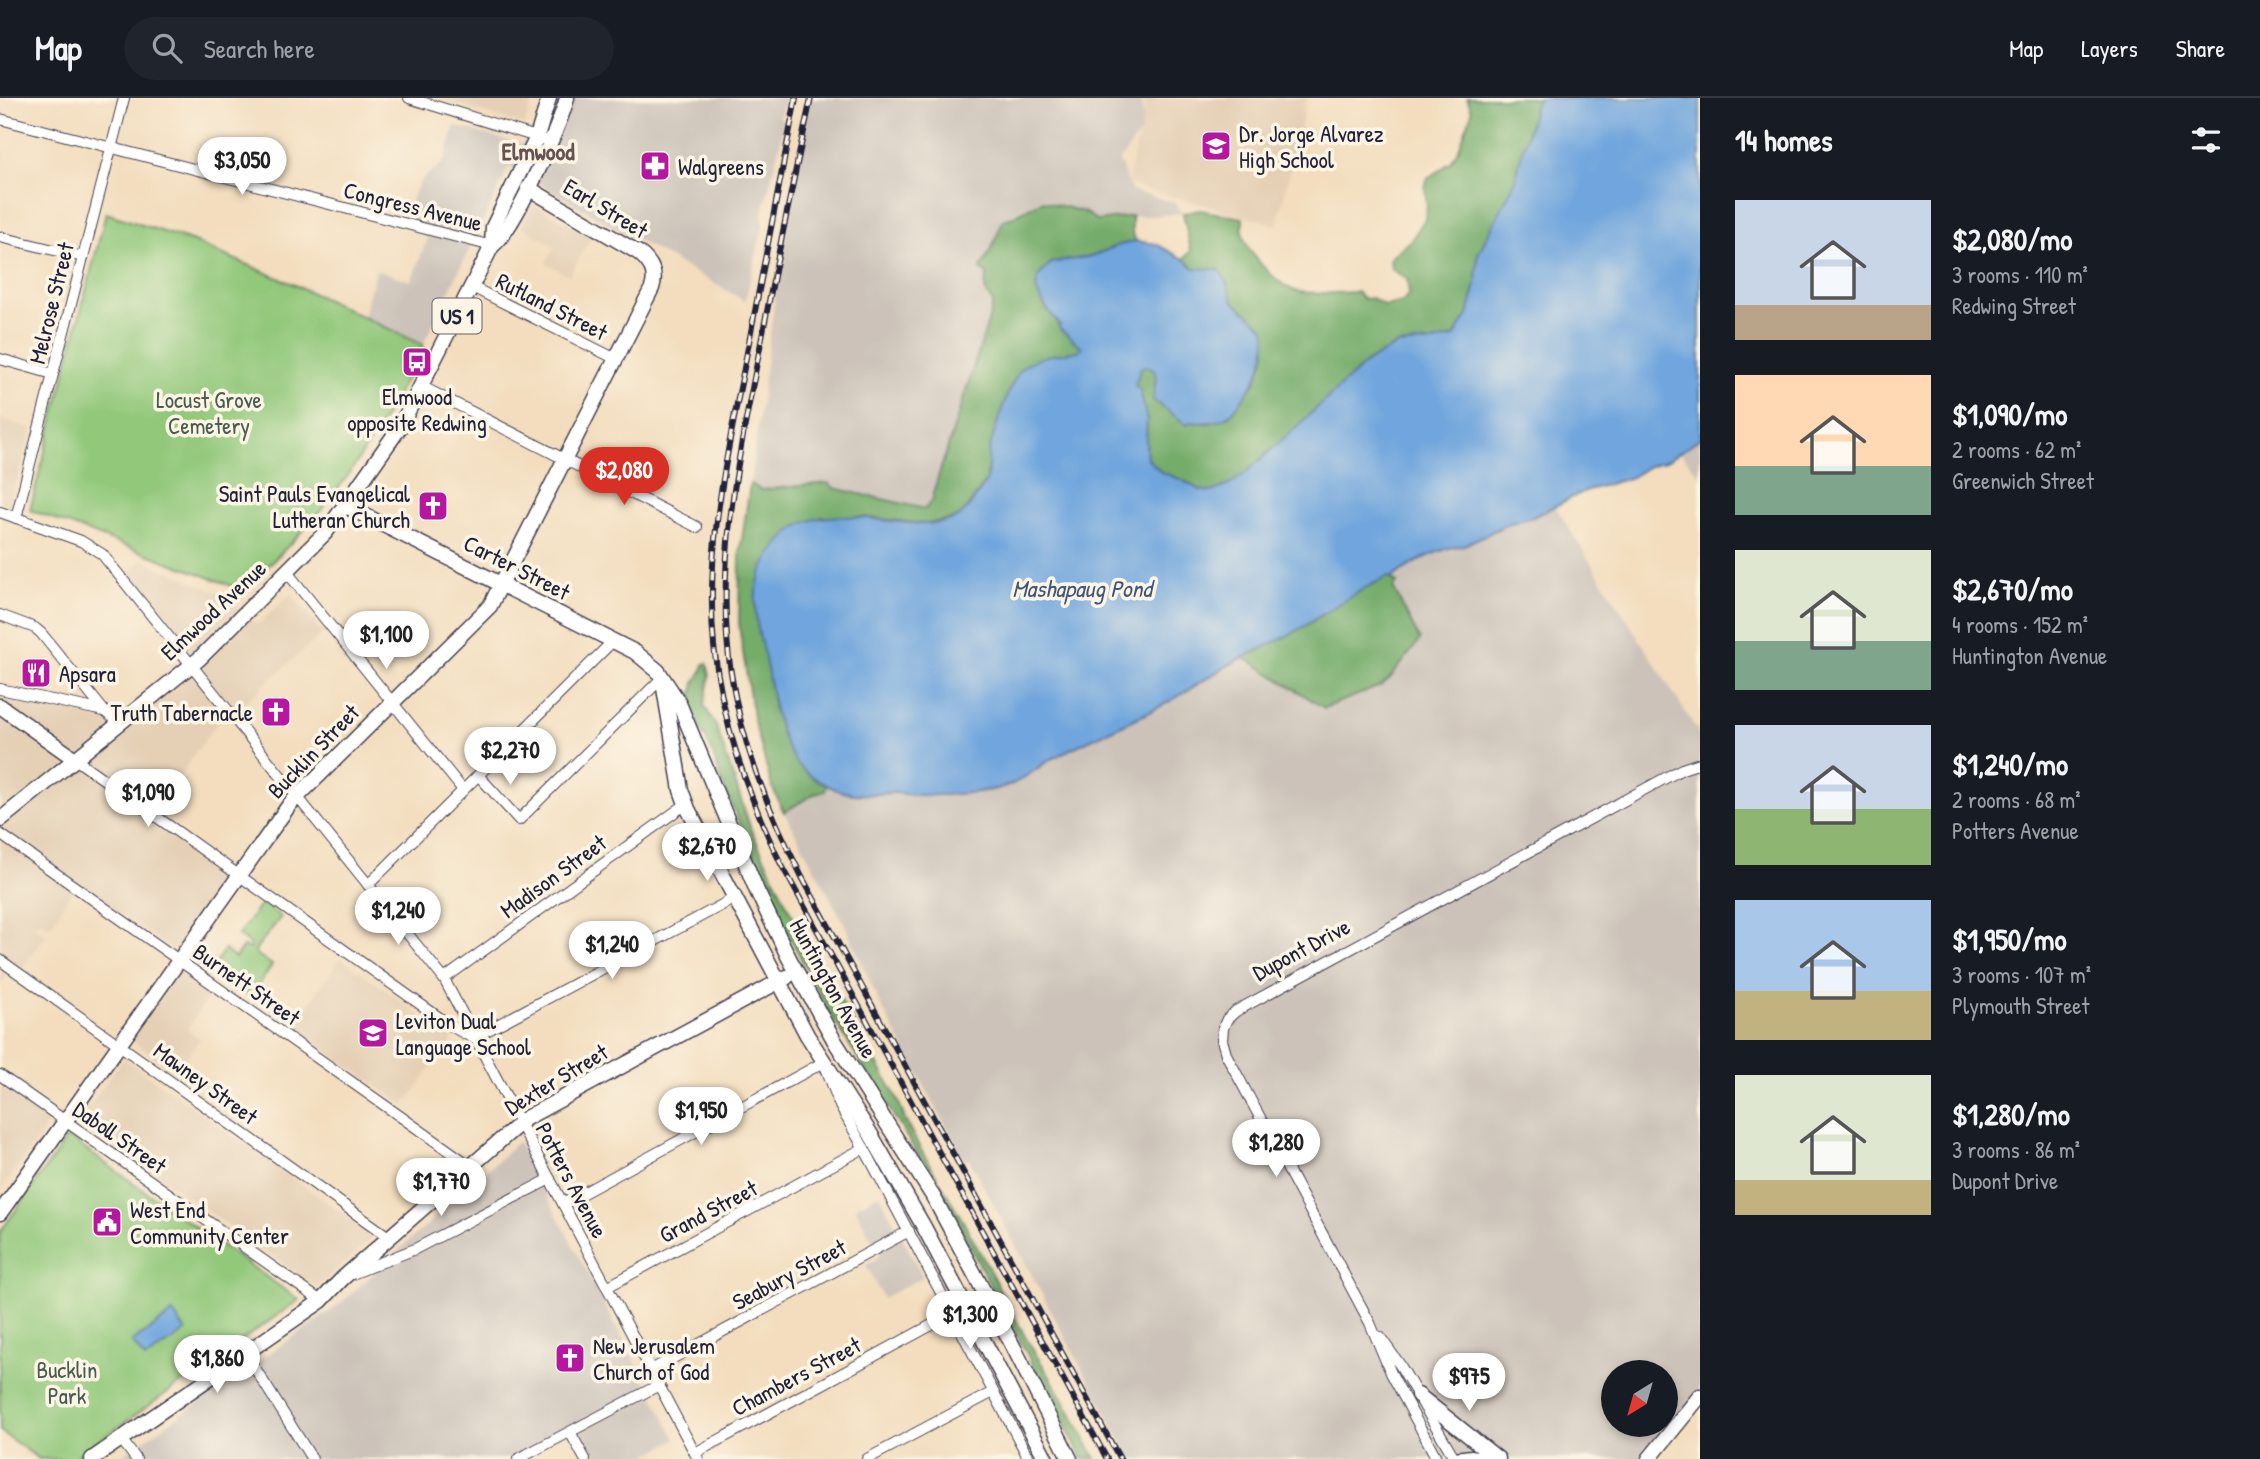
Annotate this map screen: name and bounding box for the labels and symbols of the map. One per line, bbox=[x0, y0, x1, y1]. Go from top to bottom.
place label: Dr. Jorge Alvarez High School bbox=[1239, 118, 1384, 175]
school or university icon: Dr. Jorge Alvarez High School bbox=[1199, 129, 1233, 163]
district label: Elmwood bbox=[501, 135, 575, 167]
pin: $3,050 bbox=[185, 138, 299, 197]
pharmacy icon: Walgreens bbox=[638, 149, 672, 183]
place label: Walgreens bbox=[678, 151, 764, 182]
street label: Earl Street bbox=[558, 171, 655, 246]
street label: Congress Avenue bbox=[340, 174, 486, 238]
street label: Melrose Street bbox=[21, 238, 81, 367]
street label: Rutland Street bbox=[491, 265, 614, 348]
road number: US 1 bbox=[433, 298, 482, 333]
bus stop icon: Elmwood opposite Redwing bbox=[400, 345, 434, 379]
place label: Elmwood opposite Redwing bbox=[347, 381, 487, 438]
park label: Locust Grove Cemetery bbox=[156, 384, 262, 441]
pin: $2,080 bbox=[567, 448, 681, 507]
place label: Saint Pauls Evangelical Lutheran Church bbox=[219, 478, 411, 535]
church icon: Saint Pauls Evangelical Lutheran Church bbox=[416, 489, 450, 523]
street label: Carter Street bbox=[459, 527, 576, 607]
street label: Elmwood Avenue bbox=[154, 553, 272, 667]
water label: Mashapaug Pond bbox=[1012, 572, 1155, 605]
pin: $1,100 bbox=[329, 612, 443, 671]
restaurant icon: Apsara bbox=[19, 656, 53, 690]
place label: Apsara bbox=[59, 658, 116, 689]
church icon: Truth Tabernacle bbox=[259, 695, 293, 729]
street label: Bucklin Street bbox=[260, 696, 367, 805]
place label: Truth Tabernacle bbox=[110, 697, 253, 728]
pin: $2,270 bbox=[453, 728, 567, 787]
pin: $1,090 bbox=[91, 770, 205, 829]
pin: $2,670 bbox=[650, 824, 764, 883]
street label: Madison Street bbox=[494, 826, 613, 925]
pin: $1,240 bbox=[341, 888, 455, 947]
street label: Dupont Drive bbox=[1247, 910, 1355, 988]
street label: Huntington Avenue bbox=[783, 913, 885, 1063]
pin: $1,240 bbox=[555, 922, 669, 981]
street label: Burnett Street bbox=[187, 936, 308, 1033]
place label: Leviton Dual Language School bbox=[396, 1005, 532, 1062]
school or university icon: Leviton Dual Language School bbox=[356, 1016, 390, 1050]
street label: Mawney Street bbox=[148, 1035, 265, 1132]
street label: Dexter Street bbox=[499, 1036, 614, 1122]
pin: $1,950 bbox=[644, 1088, 758, 1147]
street label: Daboll Street bbox=[67, 1093, 174, 1181]
street label: Potters Avenue bbox=[529, 1117, 615, 1243]
pin: $1,280 bbox=[1219, 1119, 1333, 1179]
pin: $1,770 bbox=[384, 1158, 498, 1218]
street label: Grand Street bbox=[653, 1172, 764, 1250]
place label: West End Community Center bbox=[130, 1194, 289, 1251]
public building icon: West End Community Center bbox=[90, 1205, 124, 1239]
street label: Seabury Street bbox=[727, 1231, 852, 1317]
pin: $1,300 bbox=[913, 1292, 1027, 1351]
street label: Chambers Street bbox=[726, 1328, 867, 1423]
place label: New Jerusalem Church of God bbox=[593, 1330, 715, 1387]
pin: $1,860 bbox=[160, 1336, 274, 1395]
church icon: New Jerusalem Church of God bbox=[553, 1341, 587, 1375]
park label: Bucklin Park bbox=[37, 1354, 98, 1411]
pin: $975 bbox=[1428, 1354, 1510, 1413]
north arrow bbox=[1601, 1360, 1678, 1437]

